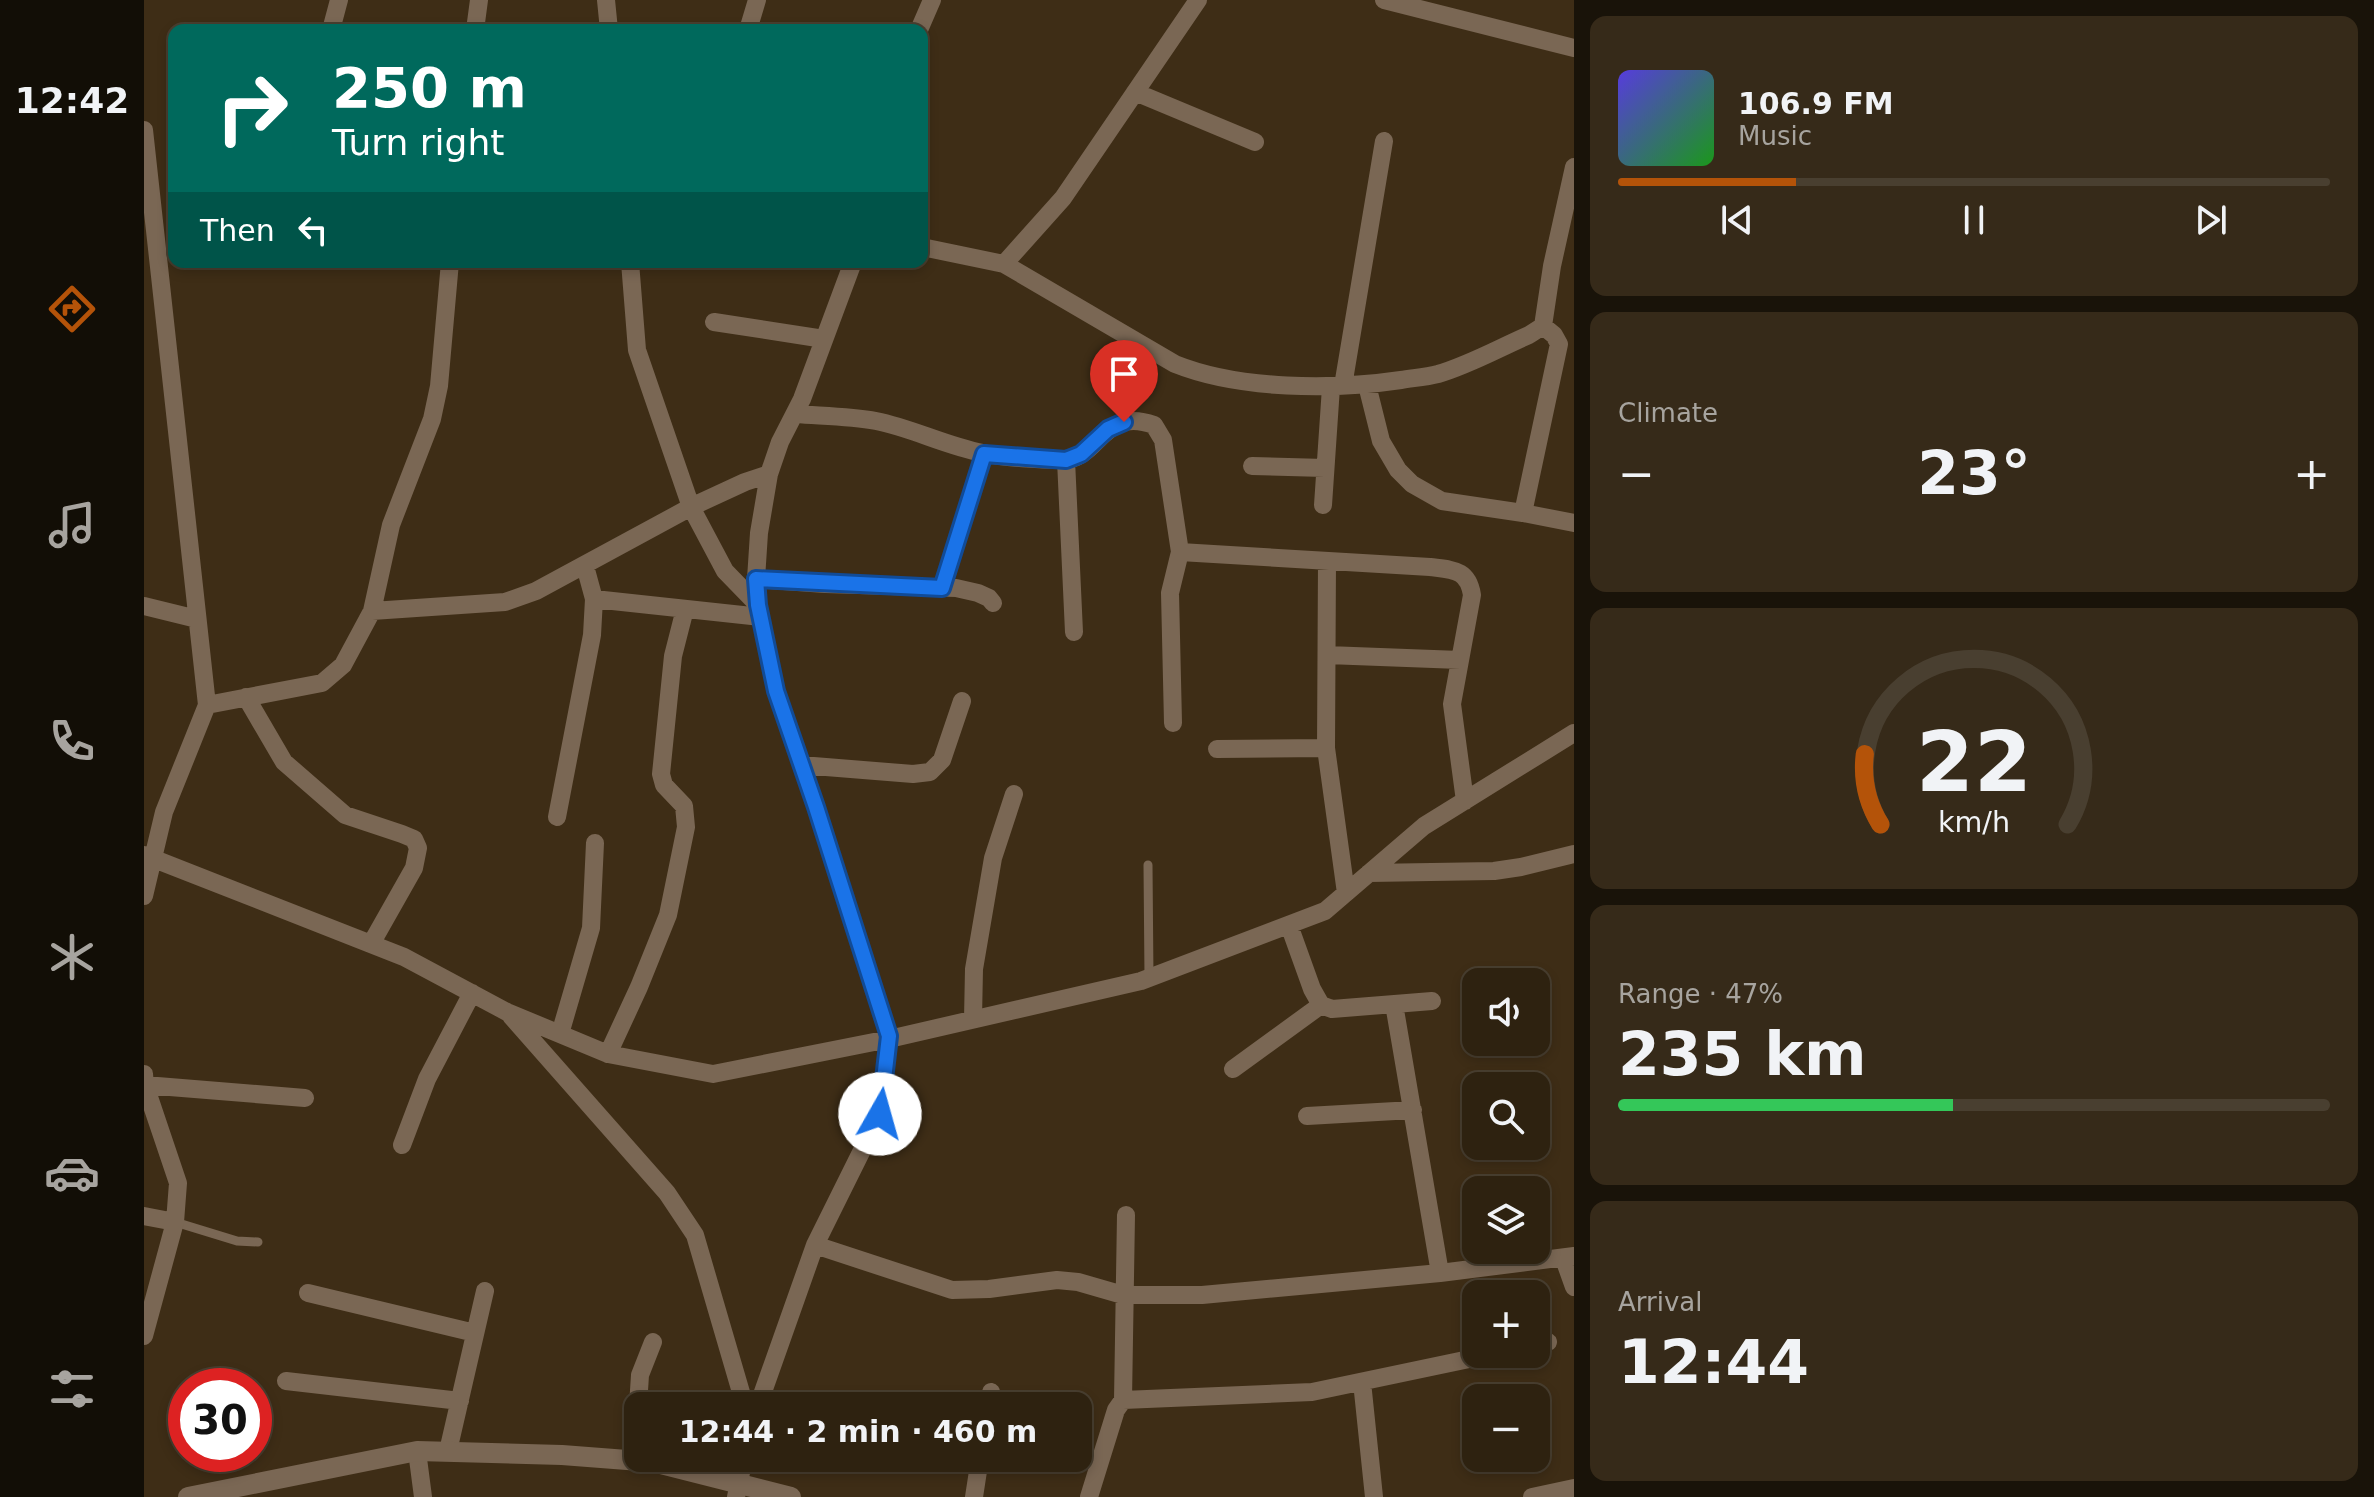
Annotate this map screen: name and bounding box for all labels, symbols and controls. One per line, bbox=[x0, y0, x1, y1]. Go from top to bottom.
text: 250 m bbox=[332, 55, 527, 120]
icon: right bbox=[200, 56, 304, 160]
text: 12:42 bbox=[15, 80, 129, 121]
text: 106.9 FM bbox=[1738, 86, 1894, 121]
text: Music bbox=[1738, 121, 1812, 151]
text: Turn right bbox=[332, 122, 504, 163]
icon: previous bbox=[1715, 198, 1759, 242]
icon: pause bbox=[1952, 198, 1996, 242]
icon: next bbox=[2189, 198, 2233, 242]
icon: left bbox=[291, 208, 335, 252]
text: Then bbox=[200, 213, 275, 248]
icon: directions bbox=[44, 281, 100, 337]
pin bbox=[1090, 340, 1158, 422]
icon: arrive bbox=[1102, 352, 1146, 396]
text: Climate bbox=[1618, 398, 1718, 428]
text: 23° bbox=[1917, 438, 2031, 508]
text: − bbox=[1618, 448, 1655, 499]
text: + bbox=[2293, 448, 2330, 499]
icon: music bbox=[44, 497, 100, 553]
icon: phone bbox=[44, 713, 100, 769]
text: 22 bbox=[1916, 713, 2032, 810]
text: km/h bbox=[1938, 805, 2010, 839]
icon: climate bbox=[44, 929, 100, 985]
map controls bbox=[1462, 968, 1550, 1472]
button: sound bbox=[1462, 968, 1550, 1056]
text: Range · 47% bbox=[1618, 979, 1783, 1009]
text: 235 km bbox=[1618, 1019, 1867, 1089]
position arrow bbox=[838, 1072, 922, 1156]
button: search bbox=[1462, 1072, 1550, 1160]
icon: car bbox=[44, 1145, 100, 1201]
button: layers bbox=[1462, 1176, 1550, 1264]
button: + bbox=[1462, 1280, 1550, 1368]
text: Arrival bbox=[1618, 1287, 1702, 1317]
text: 12:44 bbox=[1618, 1327, 1809, 1397]
icon: filters bbox=[44, 1361, 100, 1417]
speed limit sign: 30 bbox=[168, 1368, 272, 1472]
button: − bbox=[1462, 1384, 1550, 1472]
text: 12:44 · 2 min · 460 m bbox=[679, 1414, 1037, 1449]

